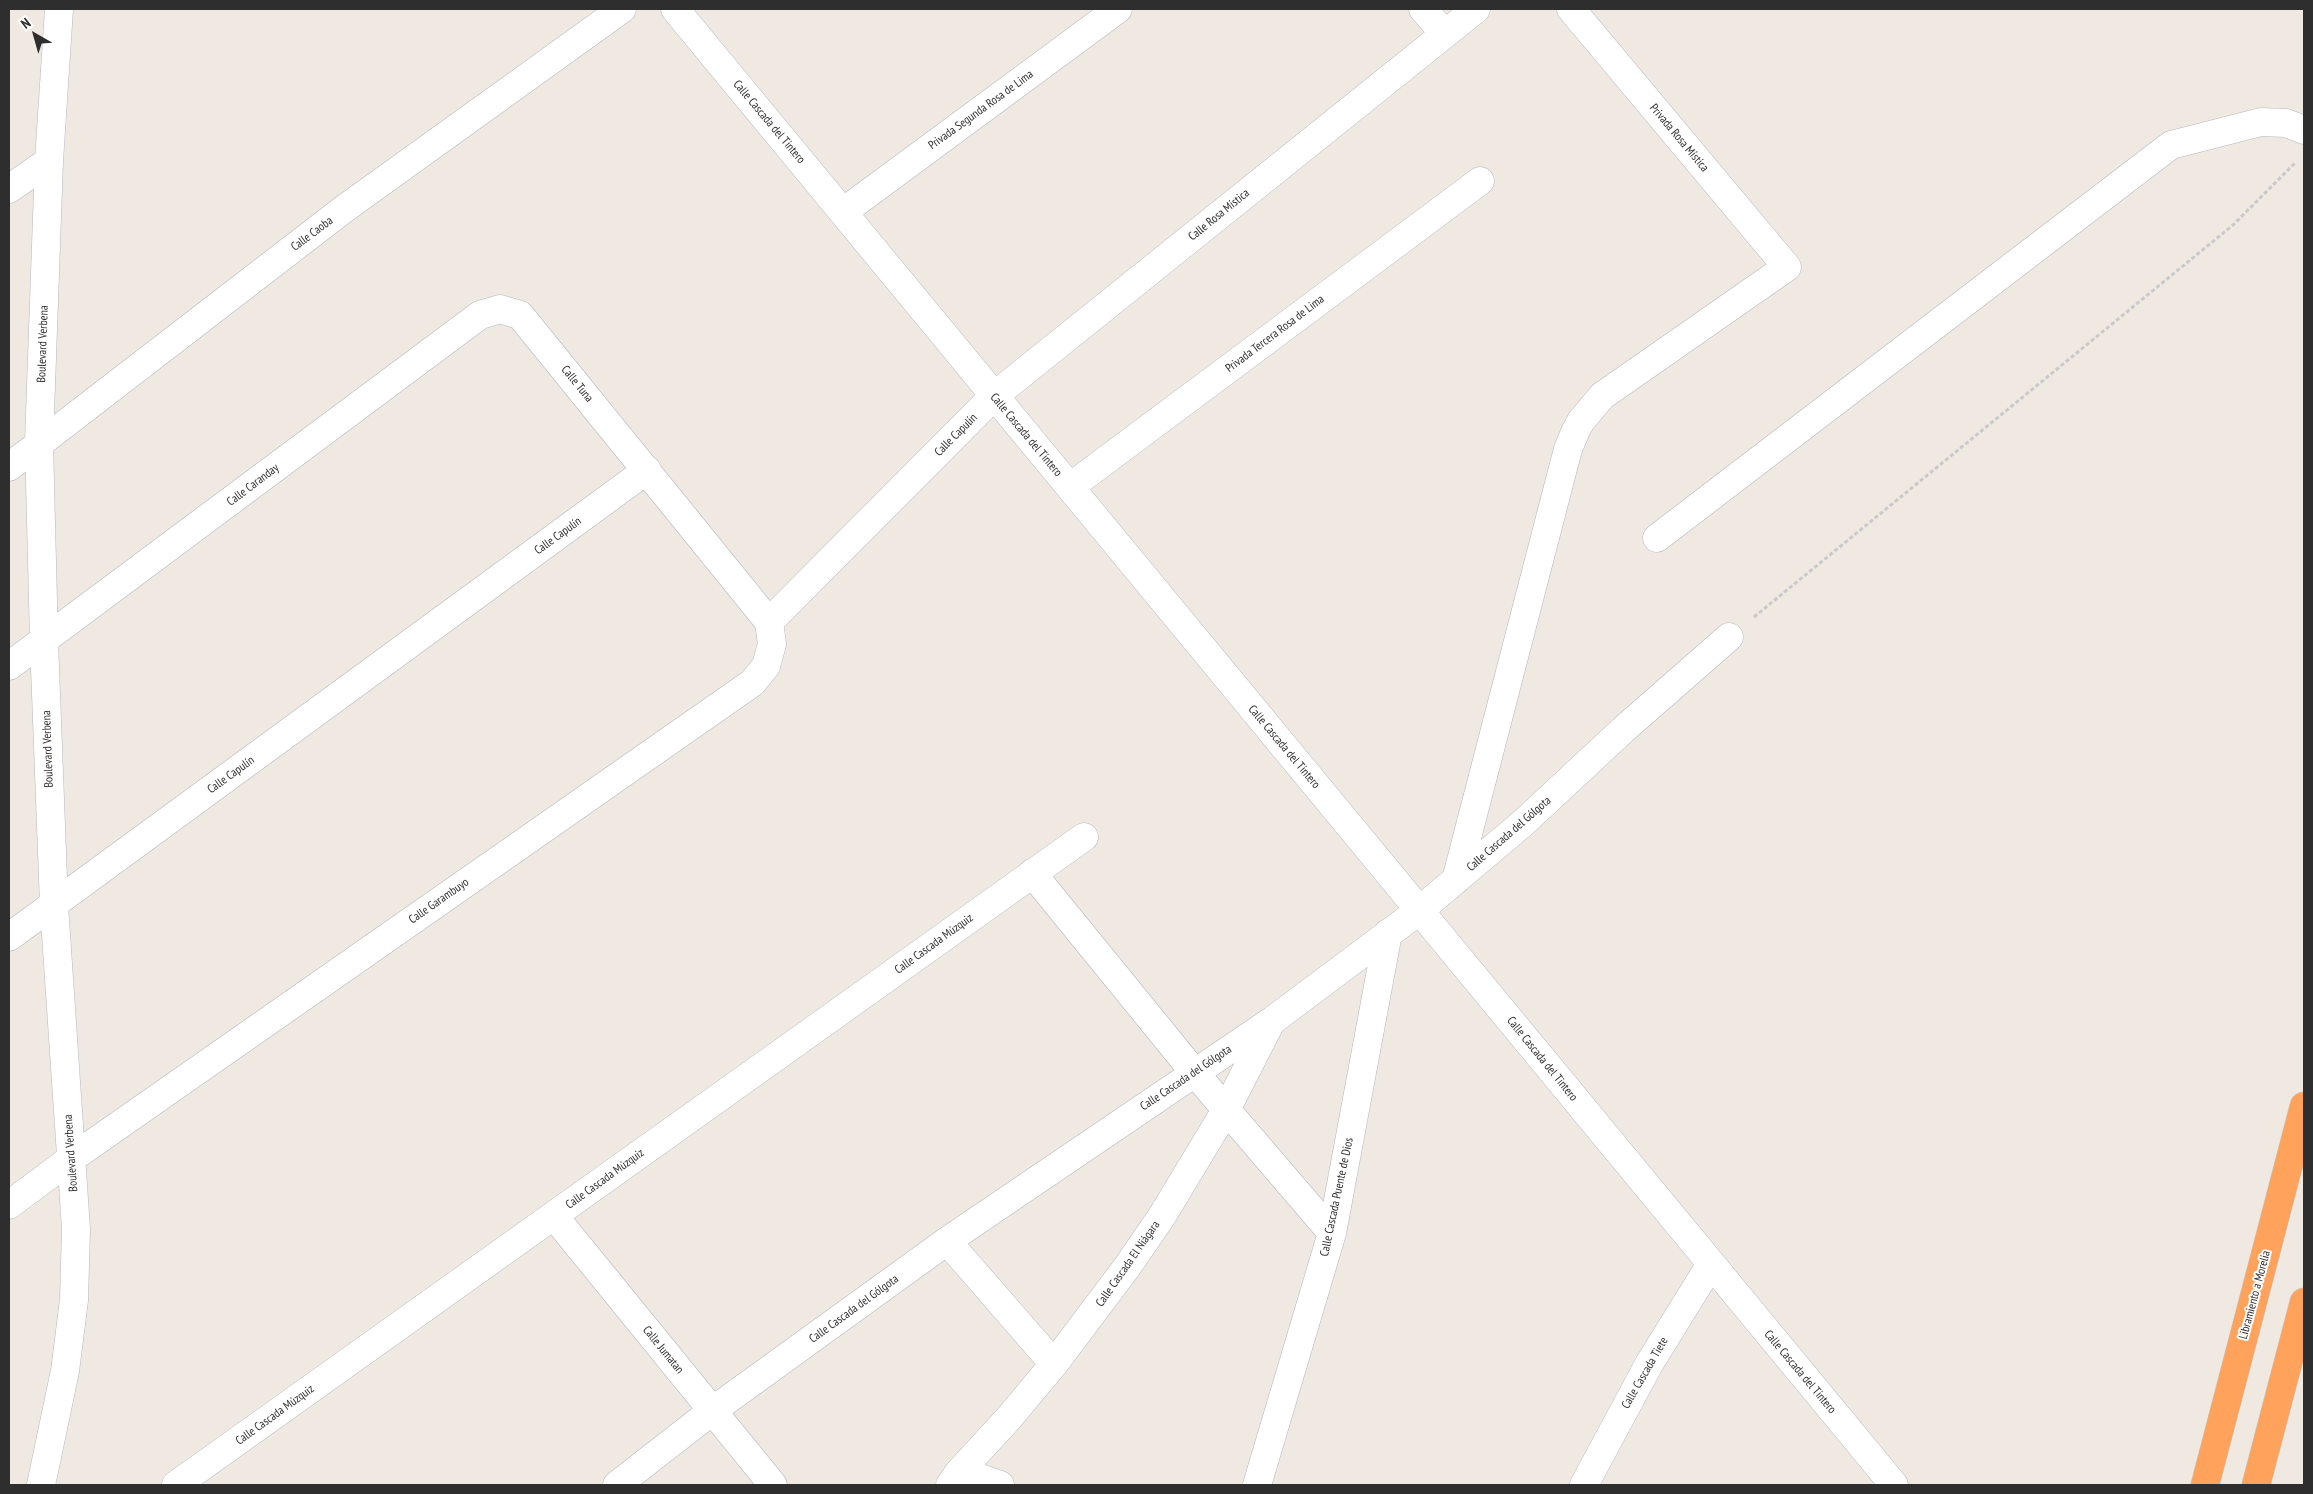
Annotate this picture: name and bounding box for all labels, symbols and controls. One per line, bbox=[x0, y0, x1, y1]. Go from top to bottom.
north arrow bbox=[10, 10, 60, 60]
text: N bbox=[17, 14, 34, 33]
street label: Privada Segunda Rosa de Lima bbox=[926, 67, 1036, 153]
street label: Calle Cascada del Tintero bbox=[730, 77, 808, 167]
street label: Privada Rosa Mística bbox=[1646, 101, 1712, 175]
street label: Calle Rosa Mística bbox=[1186, 186, 1252, 244]
street label: Calle Caoba bbox=[288, 214, 336, 254]
street label: Privada Tercera Rosa de Lima bbox=[1223, 292, 1327, 376]
street label: Boulevard Verbena bbox=[34, 305, 52, 383]
street label: Calle Tuna bbox=[558, 363, 596, 405]
street label: Calle Cascada del Tintero bbox=[987, 390, 1065, 480]
street label: Calle Capulín bbox=[932, 411, 980, 459]
street label: Calle Caranday bbox=[224, 461, 282, 509]
street label: Calle Capulín bbox=[532, 514, 584, 558]
street label: Calle Cascada del Tintero bbox=[1245, 702, 1323, 792]
street label: Boulevard Verbena bbox=[39, 710, 57, 788]
street label: Calle Capulín bbox=[205, 753, 257, 797]
street label: Calle Cascada del Gólgota bbox=[1464, 794, 1554, 874]
street label: Calle Garambuyo bbox=[406, 875, 472, 927]
street label: Calle Cascada Múzquiz bbox=[892, 911, 976, 977]
street label: Calle Cascada del Tintero bbox=[1504, 1014, 1580, 1104]
street label: Calle Cascada del Gólgota bbox=[1138, 1042, 1234, 1114]
street label: Boulevard Verbena bbox=[61, 1114, 81, 1192]
street label: Calle Cascada Puente de Dios bbox=[1317, 1136, 1357, 1258]
street label: Calle Cascada Múzquiz bbox=[563, 1146, 647, 1212]
street label: Calle Cascada El Niágara bbox=[1093, 1218, 1163, 1310]
street label: Libramiento a Morelia bbox=[2236, 1249, 2274, 1341]
street label: Calle Cascada del Gólgota bbox=[807, 1272, 901, 1346]
street label: Calle Jumatan bbox=[639, 1323, 687, 1377]
street label: Calle Cascada del Tintero bbox=[1761, 1327, 1839, 1417]
street label: Calle Cascada Tiete bbox=[1619, 1335, 1671, 1411]
street label: Calle Cascada Múzquiz bbox=[233, 1382, 317, 1448]

